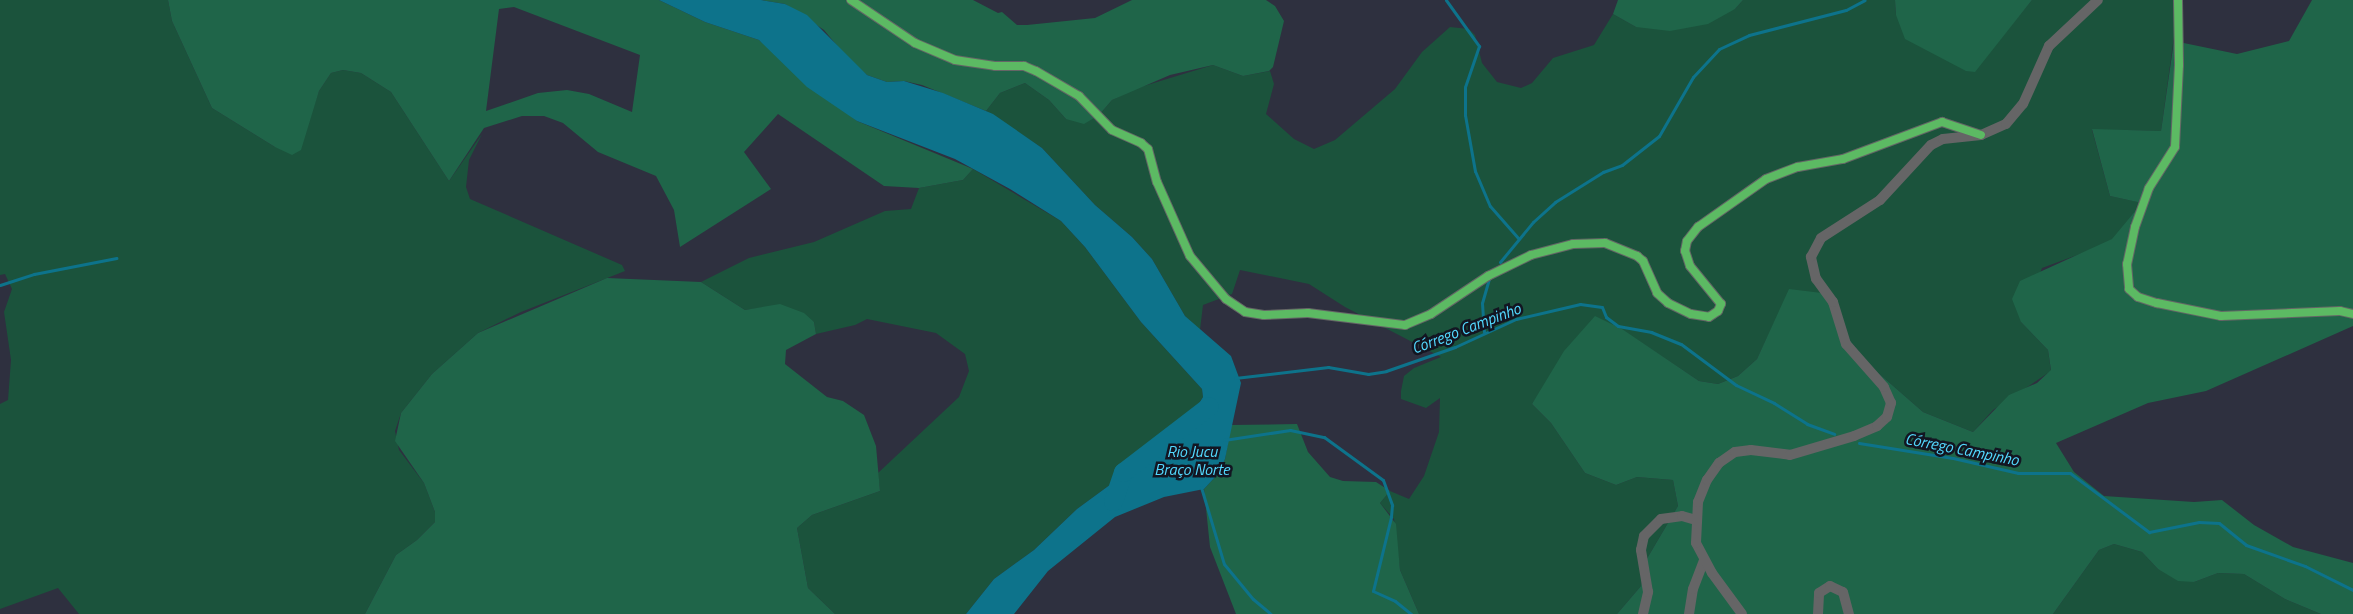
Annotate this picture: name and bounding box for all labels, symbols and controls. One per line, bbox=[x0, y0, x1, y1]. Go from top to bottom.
water label: Córrego Campinho bbox=[1409, 298, 1523, 358]
water label: Córrego Campinho bbox=[1904, 429, 2020, 469]
water label: Rio Jucu Braço Norte bbox=[1154, 441, 1230, 479]

